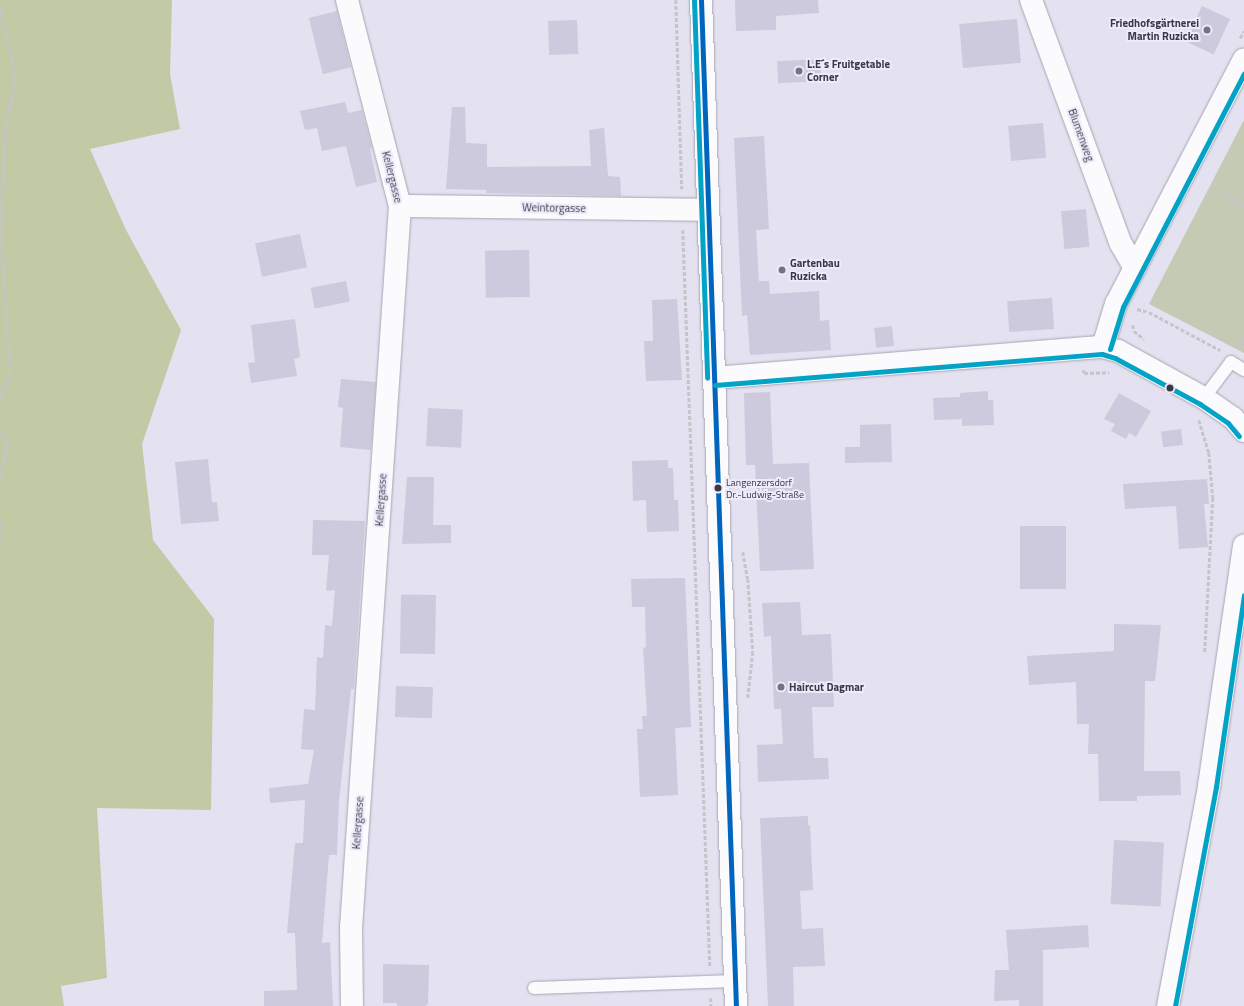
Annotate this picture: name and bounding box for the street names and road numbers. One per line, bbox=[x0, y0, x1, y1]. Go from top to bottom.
street label: Blumenweg bbox=[1065, 107, 1097, 163]
street label: Kellergasse bbox=[379, 150, 405, 204]
street label: Weintorgasse bbox=[522, 201, 586, 215]
street label: Kellergasse bbox=[373, 473, 389, 527]
street label: Kellergasse bbox=[350, 796, 366, 850]

